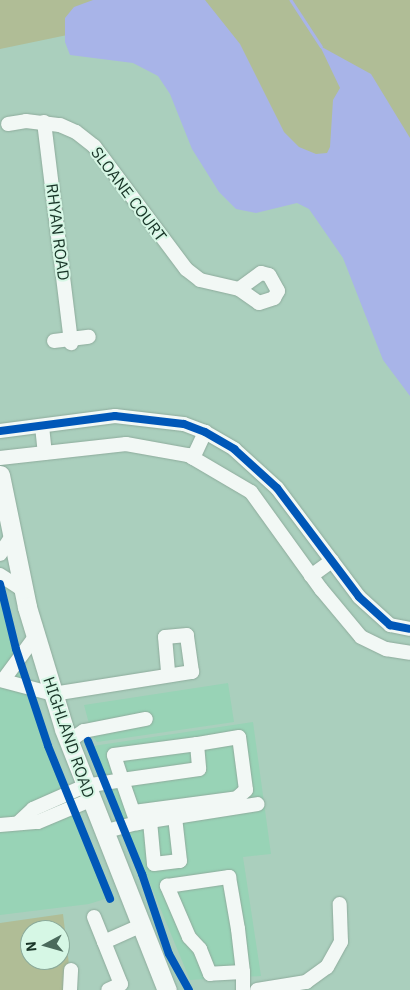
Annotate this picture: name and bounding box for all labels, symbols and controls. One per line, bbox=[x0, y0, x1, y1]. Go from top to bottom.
street label: SLOANE COURT bbox=[87, 143, 171, 245]
street label: RHYAN ROAD bbox=[43, 182, 73, 282]
street label: HIGHLAND ROAD bbox=[39, 674, 99, 800]
north arrow bbox=[20, 920, 70, 970]
text: N bbox=[22, 940, 41, 952]

